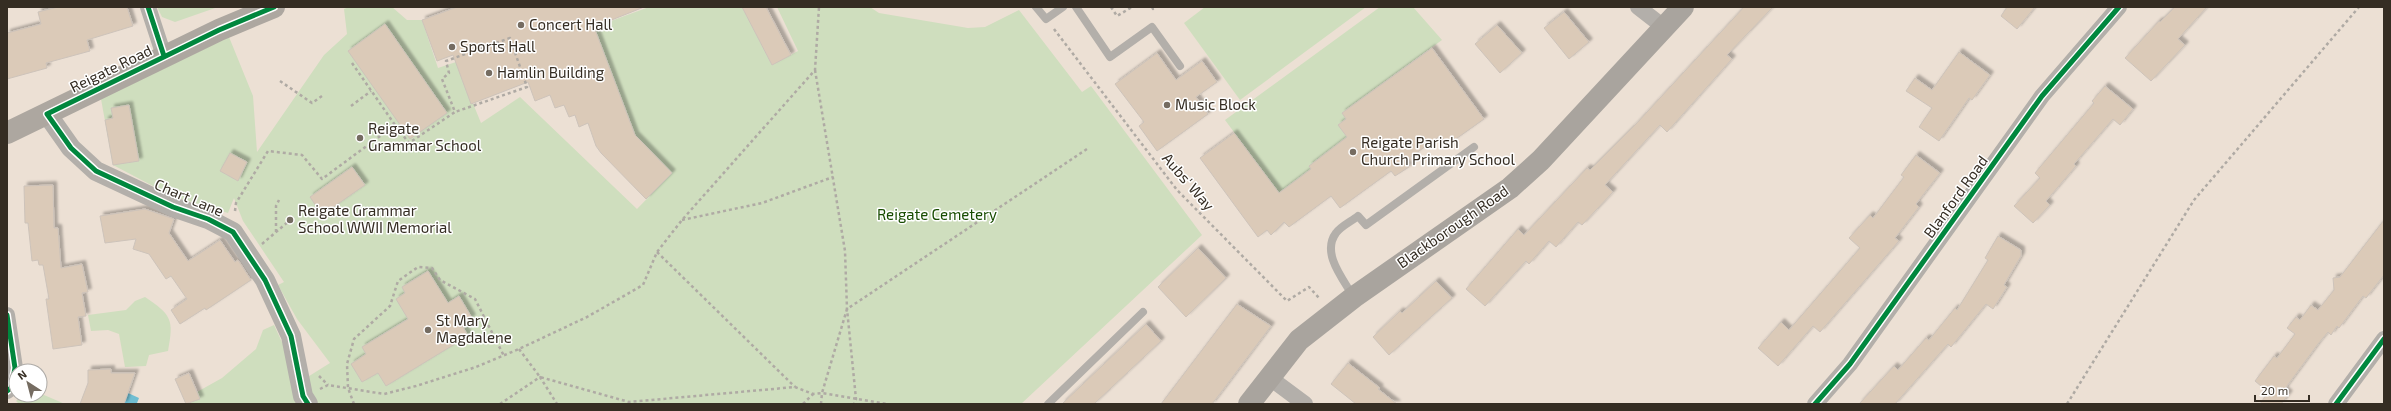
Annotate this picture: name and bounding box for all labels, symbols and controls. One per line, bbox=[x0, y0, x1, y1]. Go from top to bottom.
place label: Concert Hall bbox=[529, 15, 613, 33]
marker: Concert Hall bbox=[516, 20, 526, 30]
place label: Sports Hall bbox=[460, 37, 536, 55]
street label: Reigate Road bbox=[67, 40, 155, 96]
marker: Sports Hall bbox=[447, 42, 457, 52]
place label: Hamlin Building bbox=[497, 63, 605, 81]
marker: Hamlin Building bbox=[484, 68, 494, 78]
place label: Music Block bbox=[1175, 95, 1256, 113]
marker: Music Block bbox=[1162, 100, 1172, 110]
place label: Reigate Grammar School bbox=[368, 119, 482, 154]
marker: Reigate Grammar School bbox=[355, 133, 365, 143]
place label: Reigate Parish Church Primary School bbox=[1361, 133, 1515, 168]
marker: Reigate Parish Church Primary School bbox=[1348, 147, 1358, 157]
street label: Aubs' Way bbox=[1159, 149, 1219, 214]
street label: Blanford Road bbox=[1919, 152, 1991, 241]
street label: Chart Lane bbox=[152, 174, 227, 220]
street label: Blackborough Road bbox=[1393, 181, 1512, 271]
place label: Reigate Grammar School WWII Memorial bbox=[298, 201, 452, 236]
park label: Reigate Cemetery bbox=[877, 205, 997, 223]
marker: Reigate Grammar School WWII Memorial bbox=[285, 215, 295, 225]
place label: St Mary Magdalene bbox=[436, 311, 512, 346]
marker: St Mary Magdalene bbox=[423, 325, 433, 335]
north arrow bbox=[8, 363, 48, 403]
text: N bbox=[15, 367, 29, 382]
scale bar bbox=[2255, 377, 2309, 403]
text: 20 m bbox=[2261, 383, 2288, 397]

